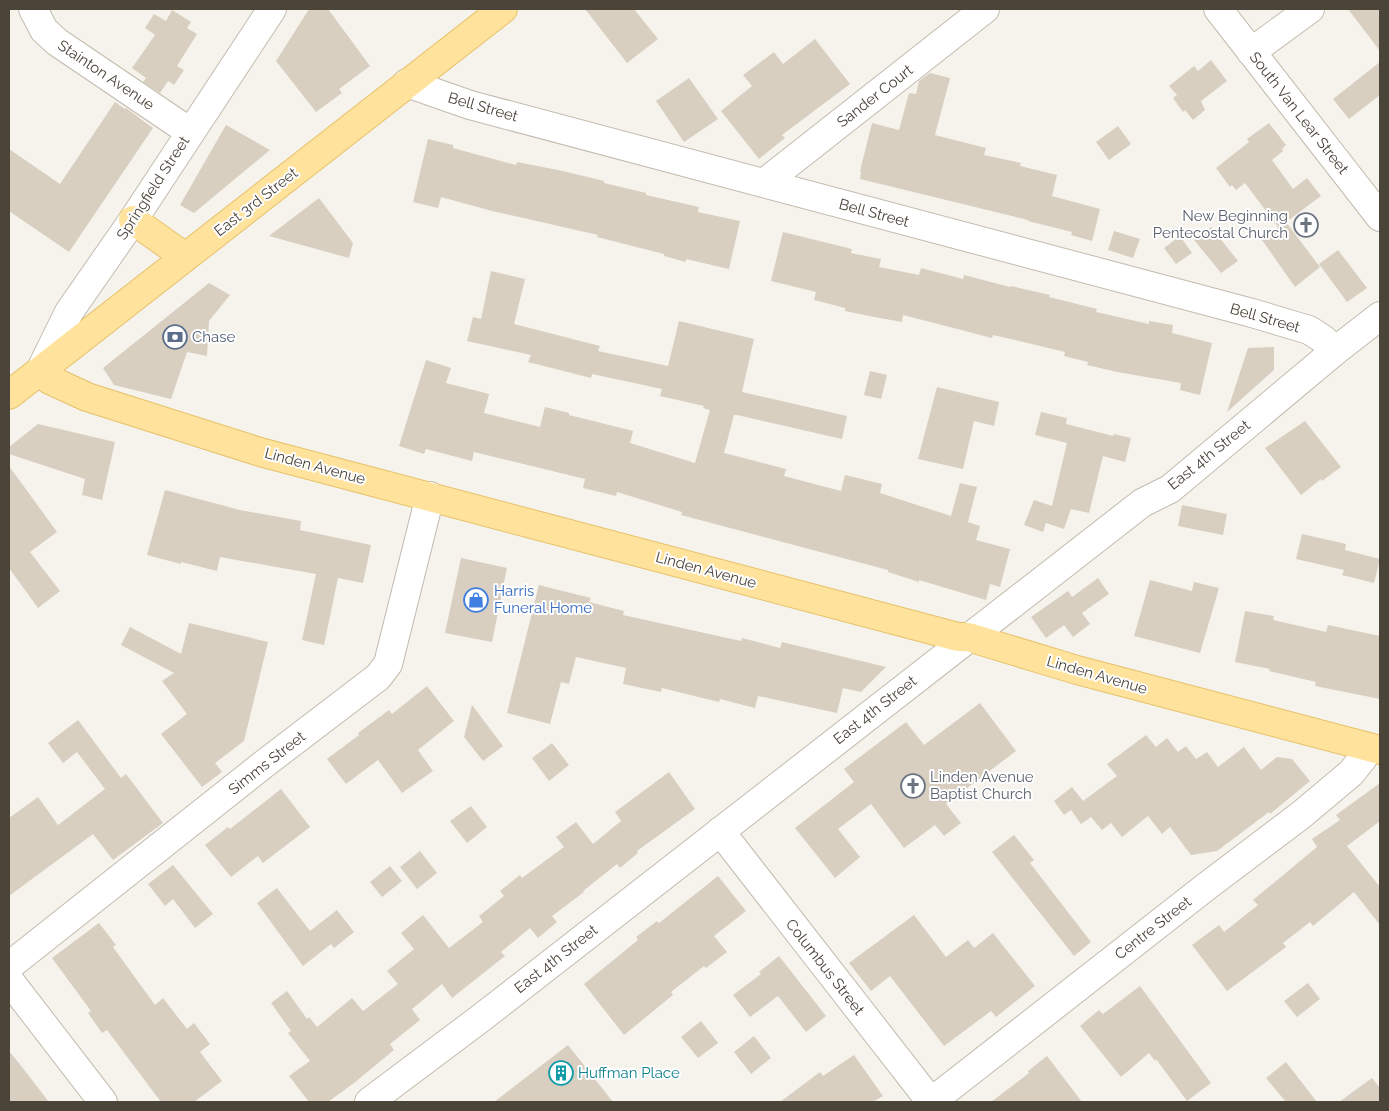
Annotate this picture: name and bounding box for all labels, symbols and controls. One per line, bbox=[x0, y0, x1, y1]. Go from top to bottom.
street label: Stainton Avenue bbox=[54, 36, 158, 114]
street label: South Van Lear Street bbox=[1246, 48, 1352, 178]
street label: Sander Court bbox=[833, 61, 917, 131]
street label: Bell Street bbox=[446, 88, 520, 126]
street label: Springfield Street bbox=[113, 133, 193, 243]
street label: East 3rd Street bbox=[211, 164, 301, 240]
street label: Bell Street bbox=[837, 195, 911, 231]
place label: New Beginning Pentecostal Church bbox=[1153, 207, 1288, 242]
church icon: New Beginning Pentecostal Church bbox=[1293, 212, 1319, 238]
street label: Bell Street bbox=[1228, 299, 1302, 337]
bank icon: Chase bbox=[162, 324, 188, 350]
place label: Chase bbox=[192, 328, 235, 346]
street label: East 4th Street bbox=[1164, 416, 1254, 494]
street label: Linden Avenue bbox=[263, 444, 368, 488]
street label: Linden Avenue bbox=[654, 548, 759, 592]
place label: Harris Funeral Home bbox=[494, 582, 592, 617]
shop icon: Harris Funeral Home bbox=[463, 587, 489, 613]
street label: Linden Avenue bbox=[1045, 652, 1149, 698]
street label: East 4th Street bbox=[830, 672, 920, 748]
street label: Simms Street bbox=[225, 727, 309, 799]
place label: Linden Avenue Baptist Church bbox=[930, 768, 1034, 803]
church icon: Linden Avenue Baptist Church bbox=[900, 773, 926, 799]
street label: Centre Street bbox=[1111, 893, 1195, 963]
street label: Columbus Street bbox=[782, 915, 868, 1019]
street label: East 4th Street bbox=[511, 921, 601, 997]
building icon: Huffman Place bbox=[548, 1060, 574, 1086]
place label: Huffman Place bbox=[578, 1064, 680, 1082]

